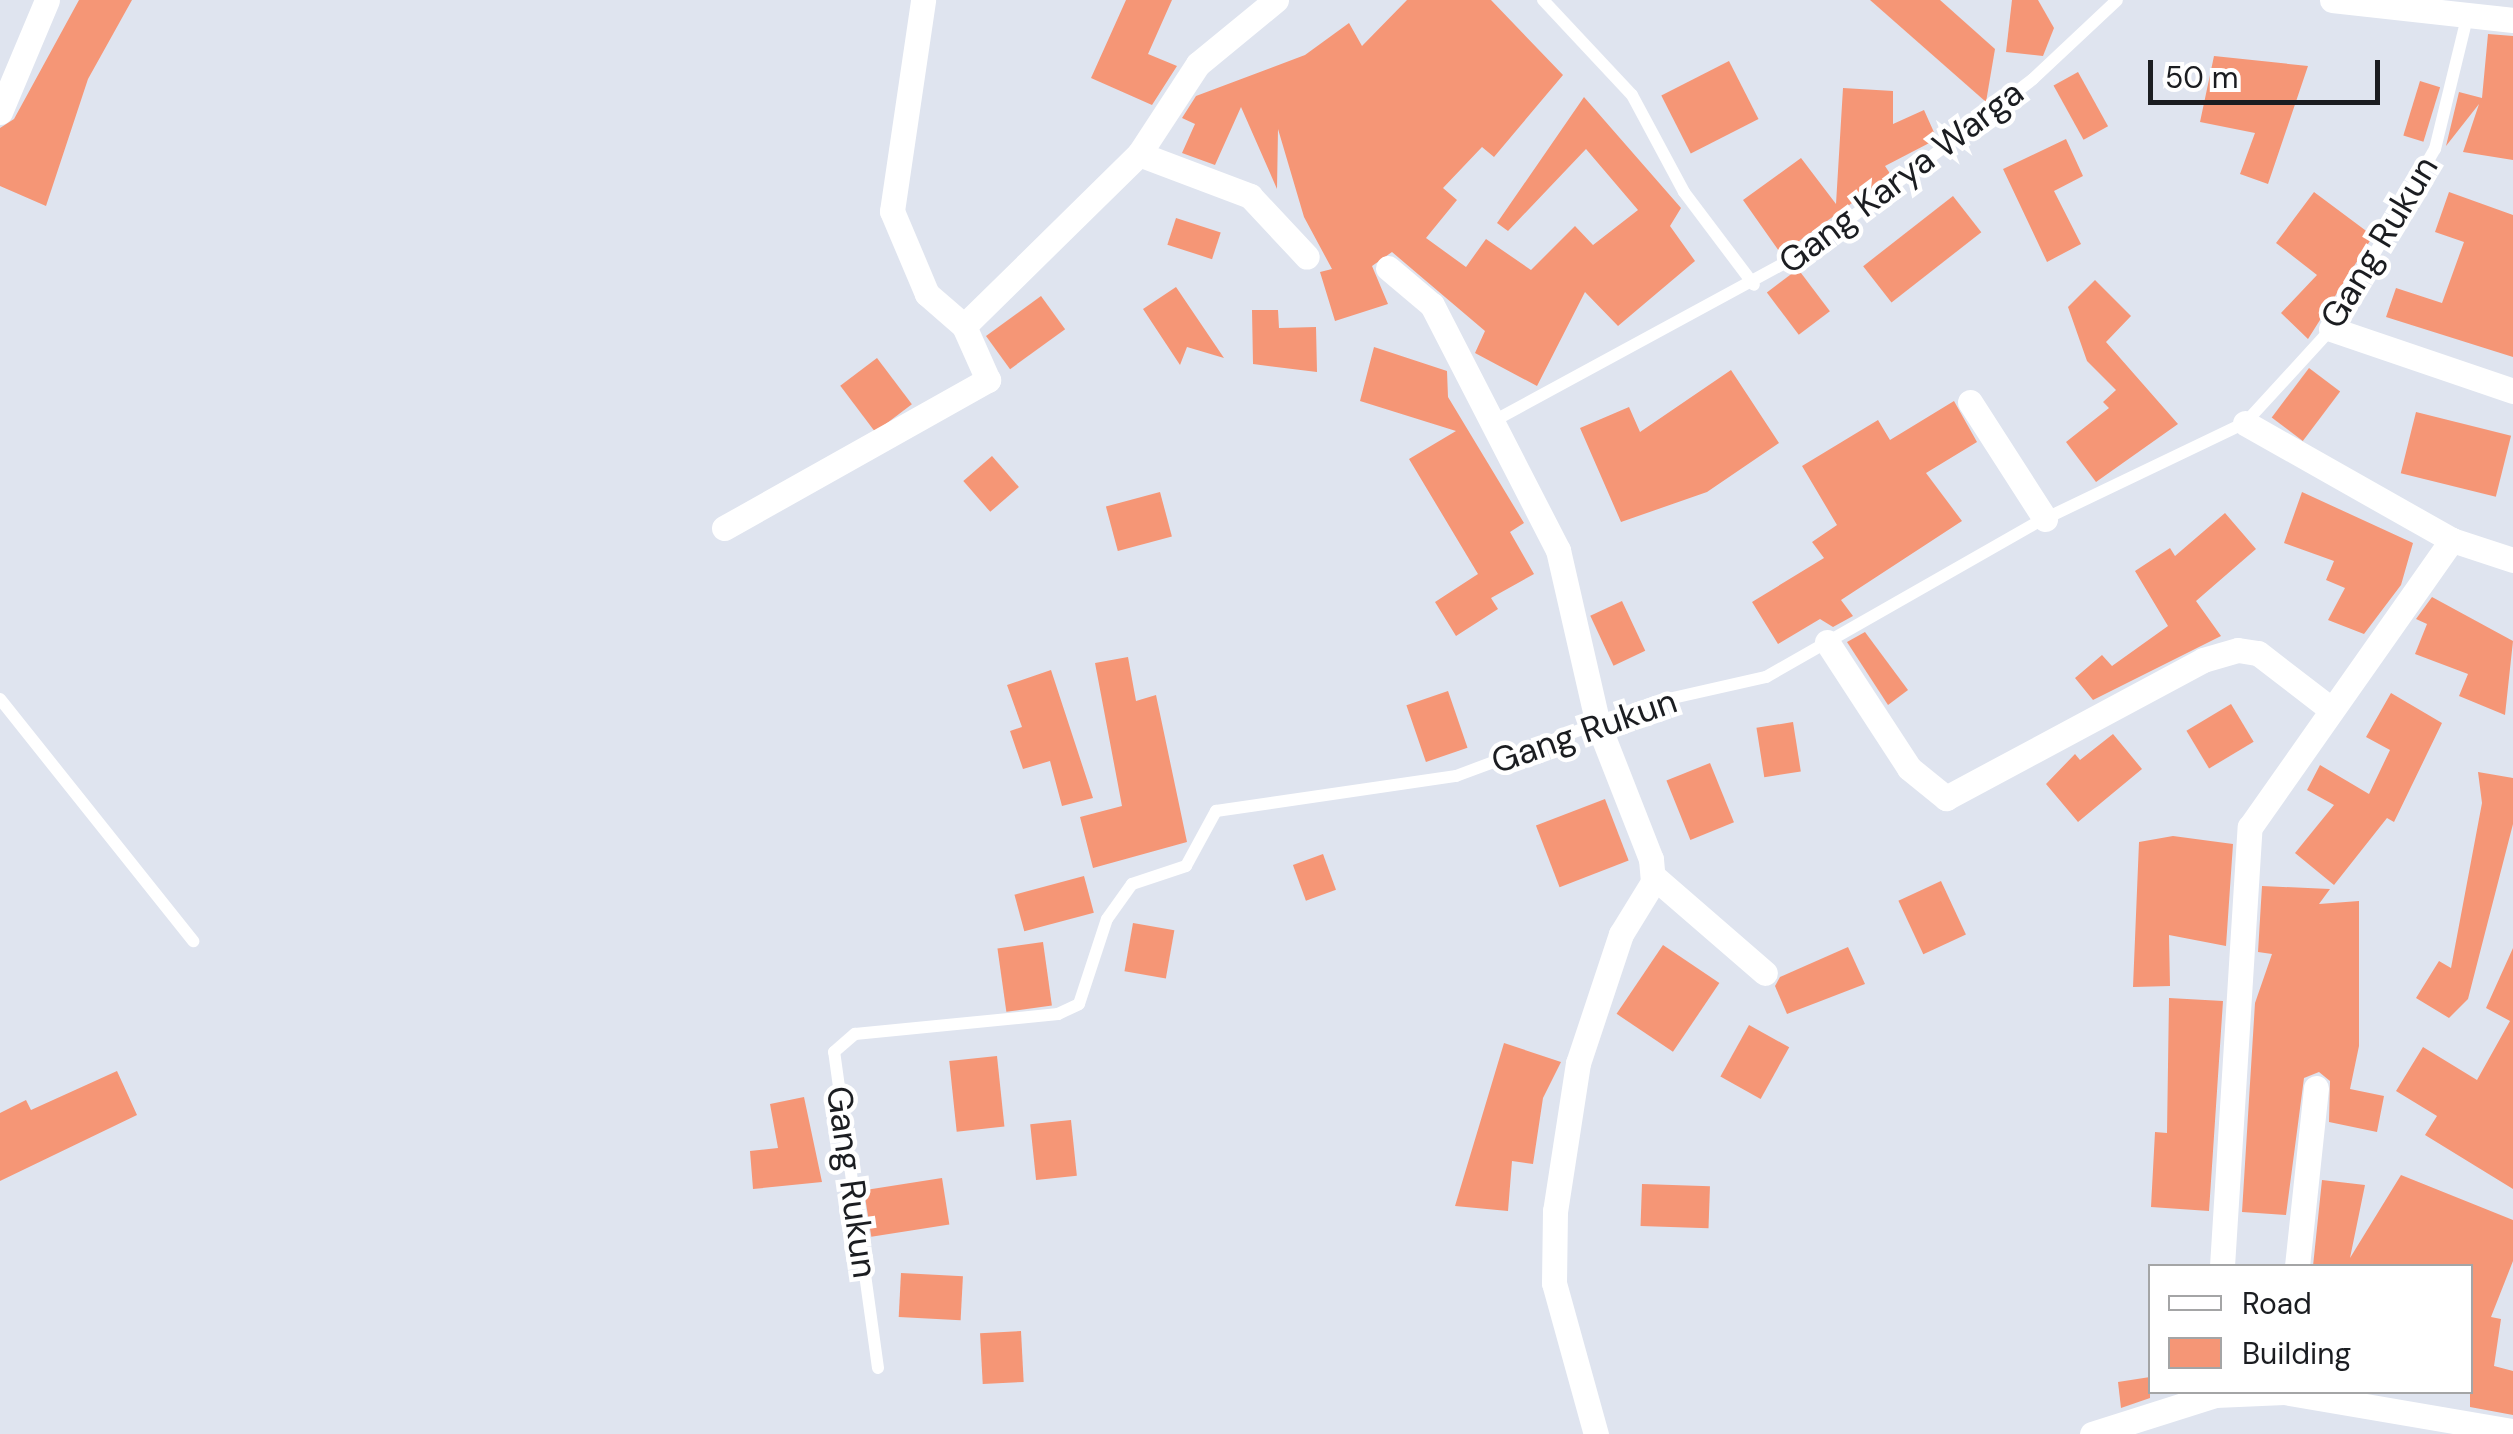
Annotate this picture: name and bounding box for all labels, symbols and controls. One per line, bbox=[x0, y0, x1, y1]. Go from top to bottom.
scale bar bbox=[2153, 40, 2386, 102]
text: 50 m bbox=[2165, 58, 2239, 97]
street label: Gang Karya Warga bbox=[1770, 71, 2032, 283]
street label: Gang Rukun bbox=[2311, 148, 2447, 336]
street label: Gang Rukun bbox=[1486, 680, 1682, 782]
street label: Gang Rukun bbox=[818, 1083, 886, 1281]
legend bbox=[2148, 1264, 2473, 1394]
text: Road bbox=[2242, 1284, 2312, 1323]
text: Building bbox=[2242, 1334, 2351, 1373]

